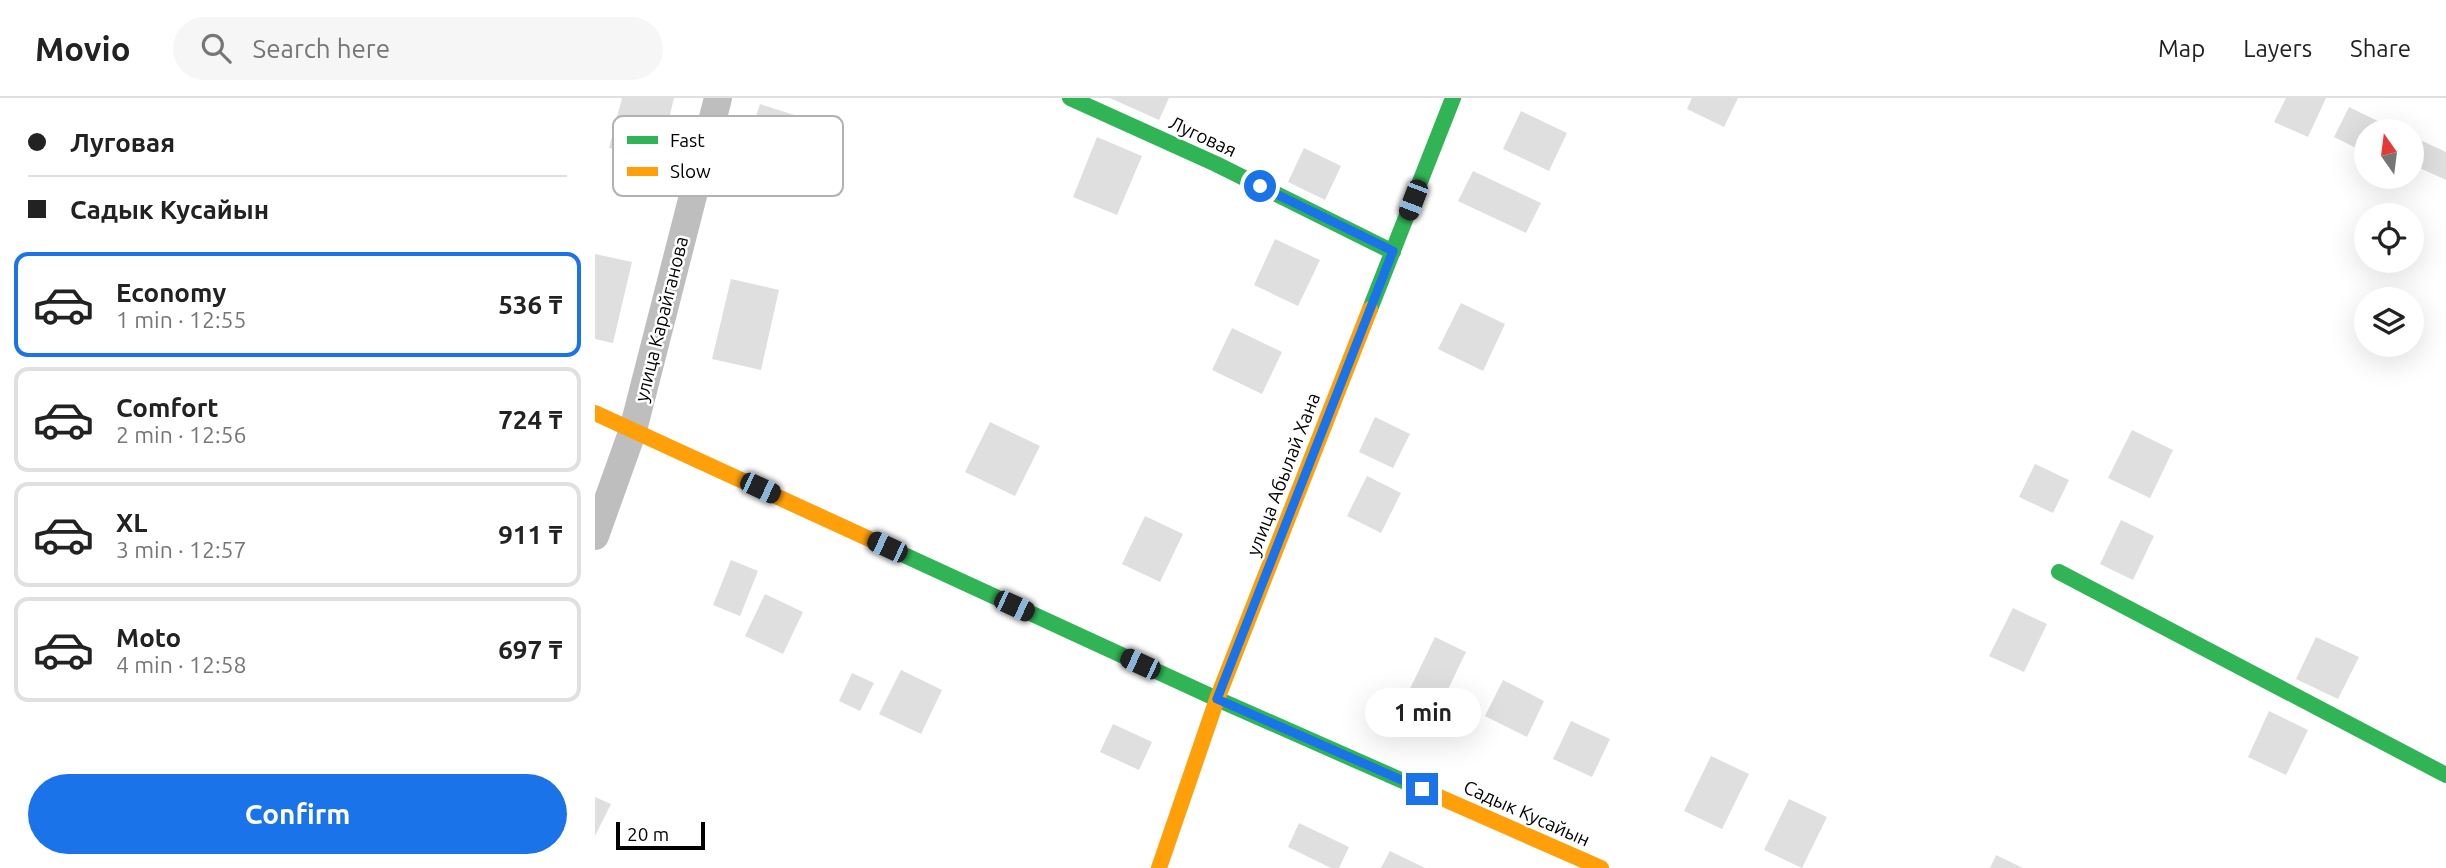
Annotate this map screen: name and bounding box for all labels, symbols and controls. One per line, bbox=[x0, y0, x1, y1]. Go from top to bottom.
search box bbox=[173, 17, 663, 80]
icon: search bbox=[197, 29, 235, 67]
text: Movio bbox=[35, 30, 131, 67]
text: Search here bbox=[253, 34, 390, 63]
text: Map bbox=[2158, 35, 2205, 62]
text: Layers bbox=[2243, 35, 2312, 62]
text: Share bbox=[2350, 35, 2411, 62]
street label: Луговая bbox=[1166, 111, 1240, 161]
legend bbox=[613, 116, 843, 196]
north arrow bbox=[2354, 119, 2424, 189]
map controls bbox=[2354, 119, 2424, 357]
text: Луговая bbox=[70, 128, 175, 157]
text: Fast bbox=[670, 129, 705, 151]
text: Slow bbox=[670, 160, 711, 182]
route start bbox=[1244, 170, 1276, 202]
car bbox=[1396, 177, 1431, 223]
text: Садык Кусайын bbox=[70, 195, 269, 224]
button: locate bbox=[2354, 203, 2424, 273]
street label: улица Карайганова bbox=[630, 234, 692, 404]
icon: car bbox=[32, 273, 95, 336]
text: Economy bbox=[116, 278, 226, 307]
button: layers bbox=[2354, 287, 2424, 357]
text: 536 ₸ bbox=[498, 290, 563, 319]
text: 1 min · 12:55 bbox=[116, 307, 247, 332]
icon: car bbox=[32, 388, 95, 451]
street label: улица Абылай Хана bbox=[1242, 389, 1324, 559]
text: Comfort bbox=[116, 393, 219, 422]
text: 724 ₸ bbox=[498, 405, 563, 434]
text: 2 min · 12:56 bbox=[116, 422, 247, 447]
car bbox=[737, 470, 784, 506]
icon: car bbox=[32, 503, 95, 566]
text: XL bbox=[116, 508, 147, 537]
text: 911 ₸ bbox=[498, 520, 563, 549]
car bbox=[864, 529, 911, 565]
text: 3 min · 12:57 bbox=[116, 537, 247, 562]
car bbox=[991, 588, 1038, 624]
icon: car bbox=[32, 618, 95, 681]
text: Moto bbox=[116, 623, 181, 652]
text: 697 ₸ bbox=[498, 635, 563, 664]
car bbox=[1117, 646, 1164, 682]
text: 4 min · 12:58 bbox=[116, 652, 247, 677]
callout: 1 min bbox=[1364, 688, 1480, 736]
text: 1 min bbox=[1394, 700, 1452, 725]
route end bbox=[1406, 773, 1438, 805]
button: Confirm bbox=[28, 774, 567, 854]
street label: Садык Кусайын bbox=[1460, 775, 1594, 851]
scale bar bbox=[616, 819, 705, 851]
text: 20 m bbox=[627, 823, 669, 845]

